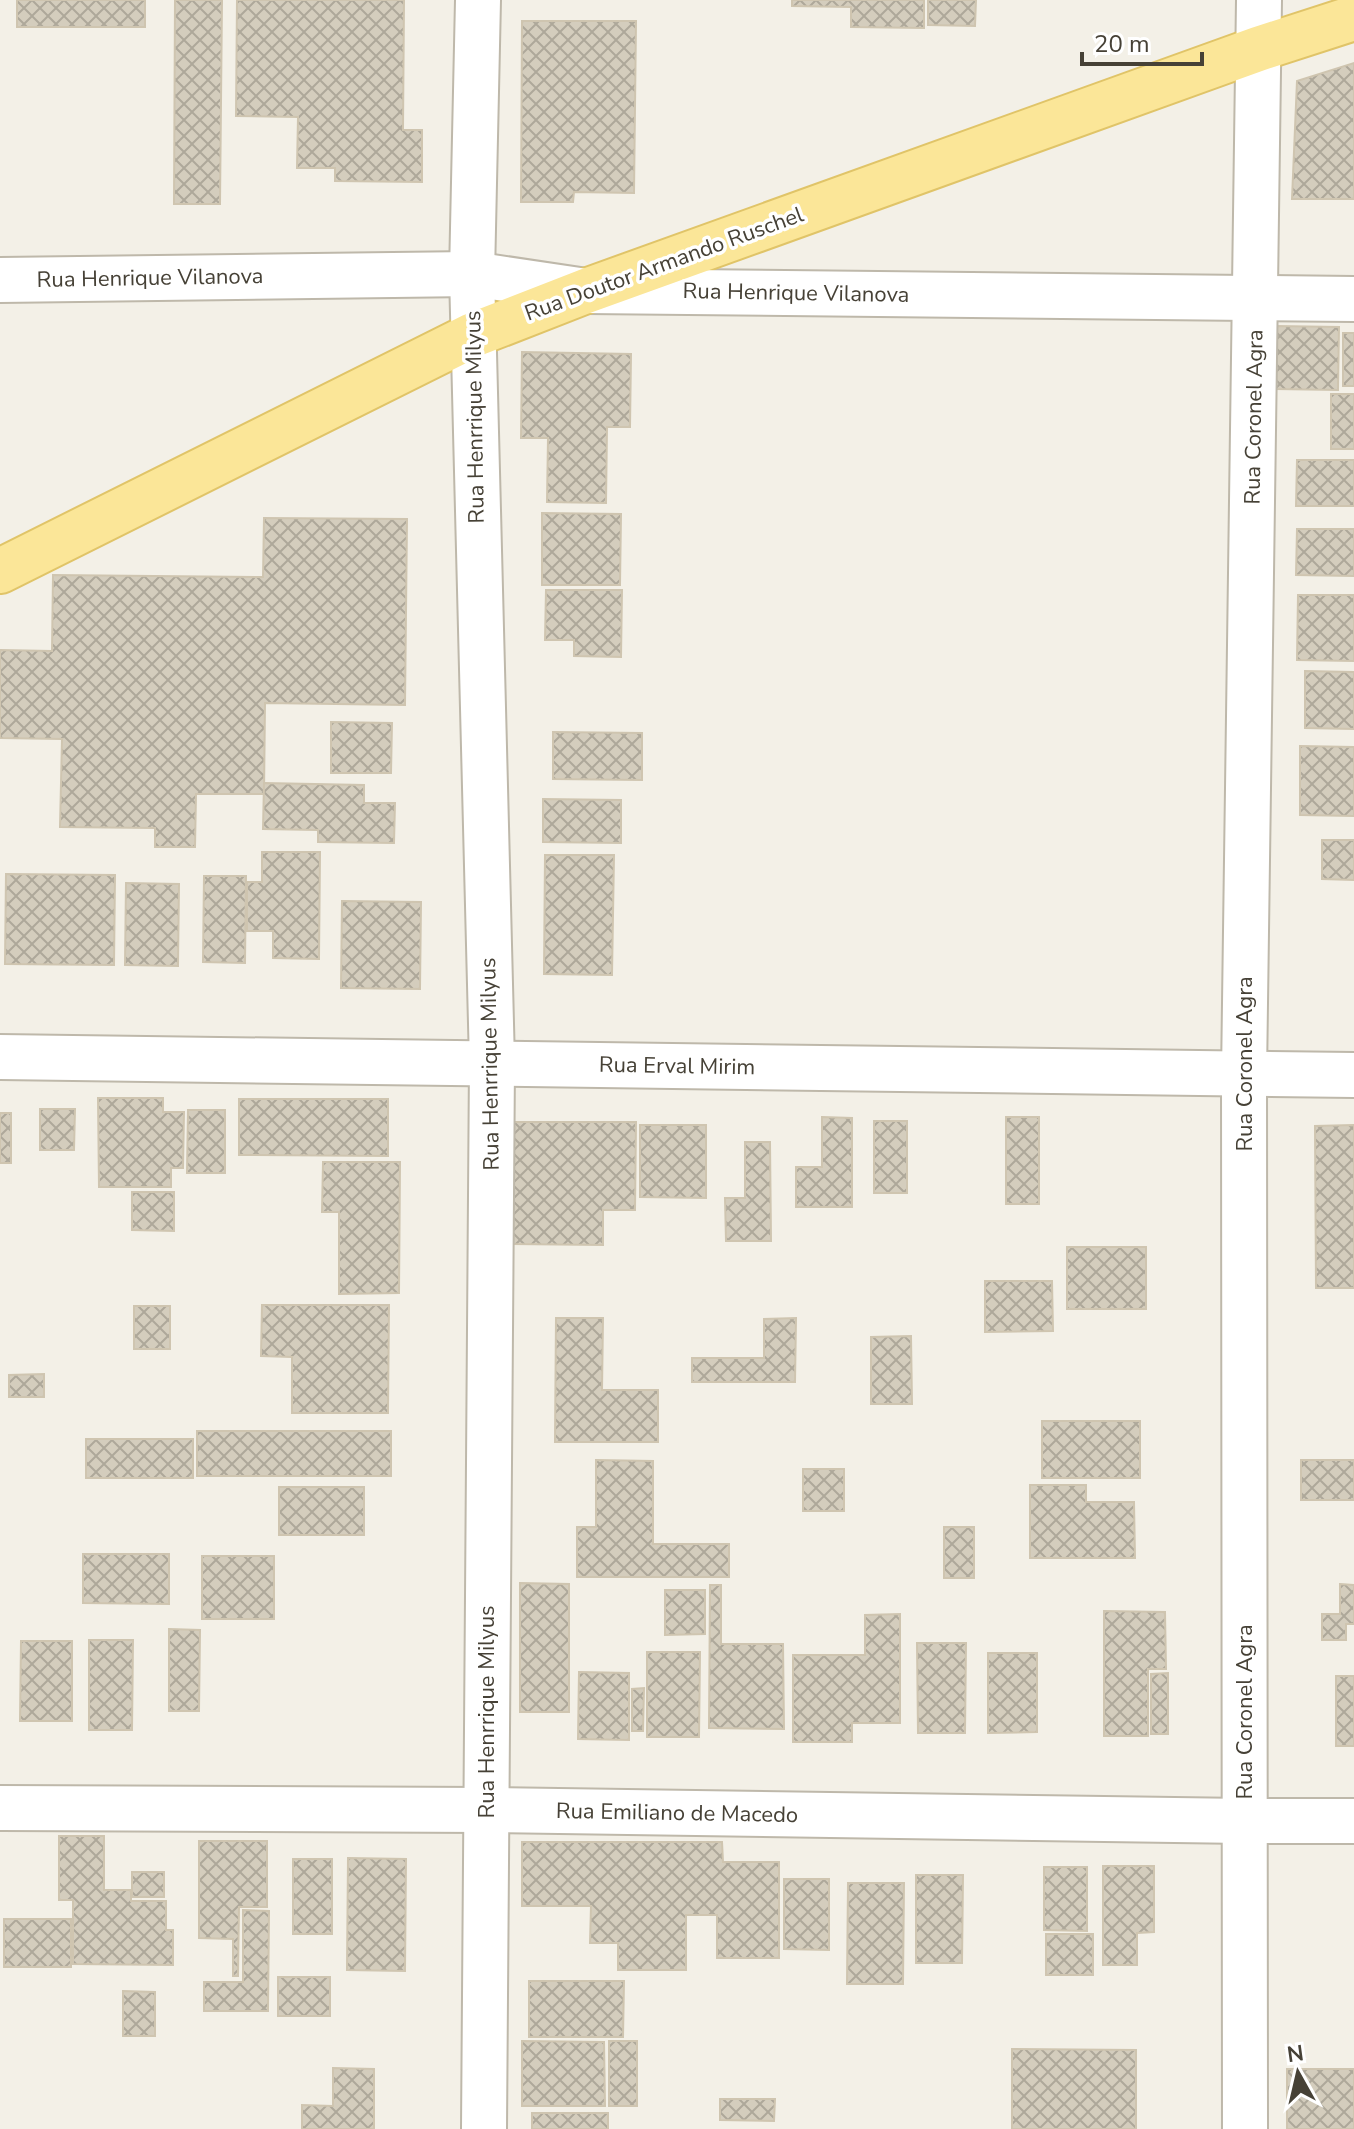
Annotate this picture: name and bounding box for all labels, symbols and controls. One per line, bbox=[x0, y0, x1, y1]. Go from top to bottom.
scale bar bbox=[1082, 16, 1202, 66]
text: 20 m bbox=[1094, 28, 1150, 60]
street label: Rua Doutor Armando Ruschel bbox=[520, 199, 808, 329]
street label: Rua Henrique Vilanova bbox=[36, 261, 264, 295]
street label: Rua Henrique Vilanova bbox=[682, 276, 910, 310]
street label: Rua Henrrique Milyus bbox=[458, 310, 492, 524]
street label: Rua Coronel Agra bbox=[1237, 329, 1271, 505]
street label: Rua Henrrique Milyus bbox=[473, 957, 507, 1171]
street label: Rua Coronel Agra bbox=[1230, 976, 1260, 1152]
street label: Rua Erval Mirim bbox=[599, 1050, 755, 1082]
street label: Rua Henrrique Milyus bbox=[472, 1605, 502, 1819]
street label: Rua Coronel Agra bbox=[1230, 1624, 1260, 1800]
street label: Rua Emiliano de Macedo bbox=[556, 1796, 798, 1830]
north arrow bbox=[1258, 2033, 1338, 2113]
text: N bbox=[1285, 2038, 1306, 2070]

